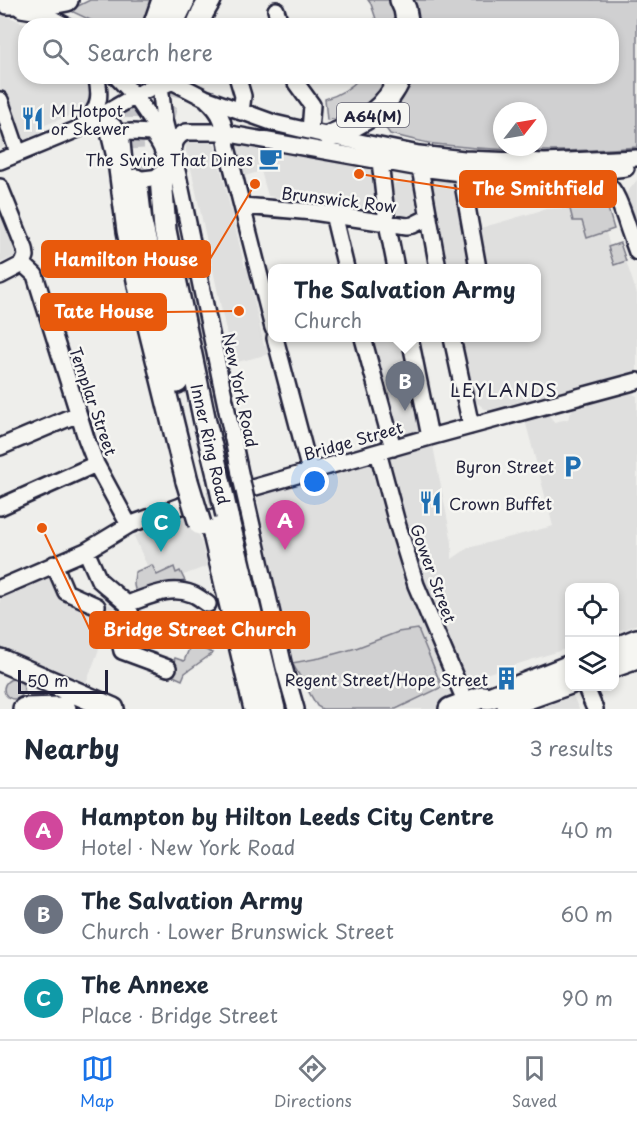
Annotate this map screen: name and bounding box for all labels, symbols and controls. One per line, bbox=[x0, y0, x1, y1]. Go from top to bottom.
search box bbox=[18, 18, 619, 84]
icon: search bbox=[39, 35, 72, 68]
text: Search here bbox=[87, 35, 213, 68]
place label: M Hotpot or Skewer bbox=[51, 98, 130, 140]
north arrow bbox=[493, 102, 547, 156]
road number: A64(M) bbox=[337, 103, 409, 127]
restaurant icon: M Hotpot or Skewer bbox=[20, 106, 46, 132]
cafe icon: The Swine That Dines bbox=[258, 146, 284, 172]
place label: The Swine That Dines bbox=[85, 147, 253, 171]
callout: The Smithfield bbox=[460, 171, 616, 207]
text: The Smithfield bbox=[472, 174, 604, 201]
street label: Brunswick Row bbox=[280, 180, 398, 218]
callout: Hamilton House bbox=[42, 241, 210, 277]
text: Hamilton House bbox=[54, 245, 198, 272]
popup bbox=[268, 264, 541, 342]
text: The Salvation Army bbox=[293, 272, 516, 305]
callout: Tate House bbox=[41, 294, 166, 330]
text: Tate House bbox=[54, 297, 154, 324]
text: Church bbox=[293, 305, 362, 335]
street label: New York Road bbox=[217, 331, 265, 449]
street label: Templar Street bbox=[64, 344, 124, 459]
pin: B bbox=[386, 362, 424, 411]
district label: LEYLANDS bbox=[450, 376, 558, 403]
street label: Inner Ring Road bbox=[185, 381, 237, 507]
street label: Bridge Street bbox=[301, 414, 406, 466]
parking icon: Byron Street bbox=[559, 453, 585, 479]
place label: Byron Street bbox=[456, 454, 554, 478]
your location bbox=[300, 467, 329, 496]
restaurant icon: Crown Buffet bbox=[418, 490, 444, 516]
place label: Crown Buffet bbox=[449, 491, 552, 515]
pin: A bbox=[266, 500, 304, 550]
pin: C bbox=[142, 502, 180, 552]
street label: Gower Street bbox=[405, 520, 463, 626]
map controls bbox=[565, 583, 619, 691]
button: locate bbox=[565, 583, 619, 637]
callout: Bridge Street Church bbox=[90, 612, 309, 648]
text: Bridge Street Church bbox=[103, 615, 297, 642]
button: layers bbox=[565, 637, 619, 691]
building icon: Regent Street/Hope Street bbox=[493, 666, 519, 692]
scale bar bbox=[18, 667, 108, 694]
place label: Regent Street/Hope Street bbox=[285, 667, 488, 691]
text: 50 m bbox=[27, 668, 68, 692]
text: Nearby bbox=[24, 729, 119, 768]
text: 3 results bbox=[530, 733, 613, 763]
text: Hampton by Hilton Leeds City Centre bbox=[81, 799, 494, 832]
text: A bbox=[36, 815, 51, 845]
text: 40 m bbox=[561, 815, 613, 845]
text: Hotel · New York Road bbox=[81, 832, 295, 862]
text: The Salvation Army bbox=[81, 883, 303, 916]
text: B bbox=[37, 899, 50, 929]
text: 60 m bbox=[561, 899, 613, 929]
text: Church · Lower Brunswick Street bbox=[81, 916, 394, 946]
text: The Annexe bbox=[81, 967, 209, 1000]
text: C bbox=[36, 983, 51, 1013]
text: 90 m bbox=[562, 983, 613, 1013]
text: Place · Bridge Street bbox=[81, 1000, 278, 1030]
tab: Map bbox=[80, 1052, 114, 1112]
tab: Directions bbox=[274, 1052, 352, 1112]
tab: Saved bbox=[512, 1052, 557, 1112]

